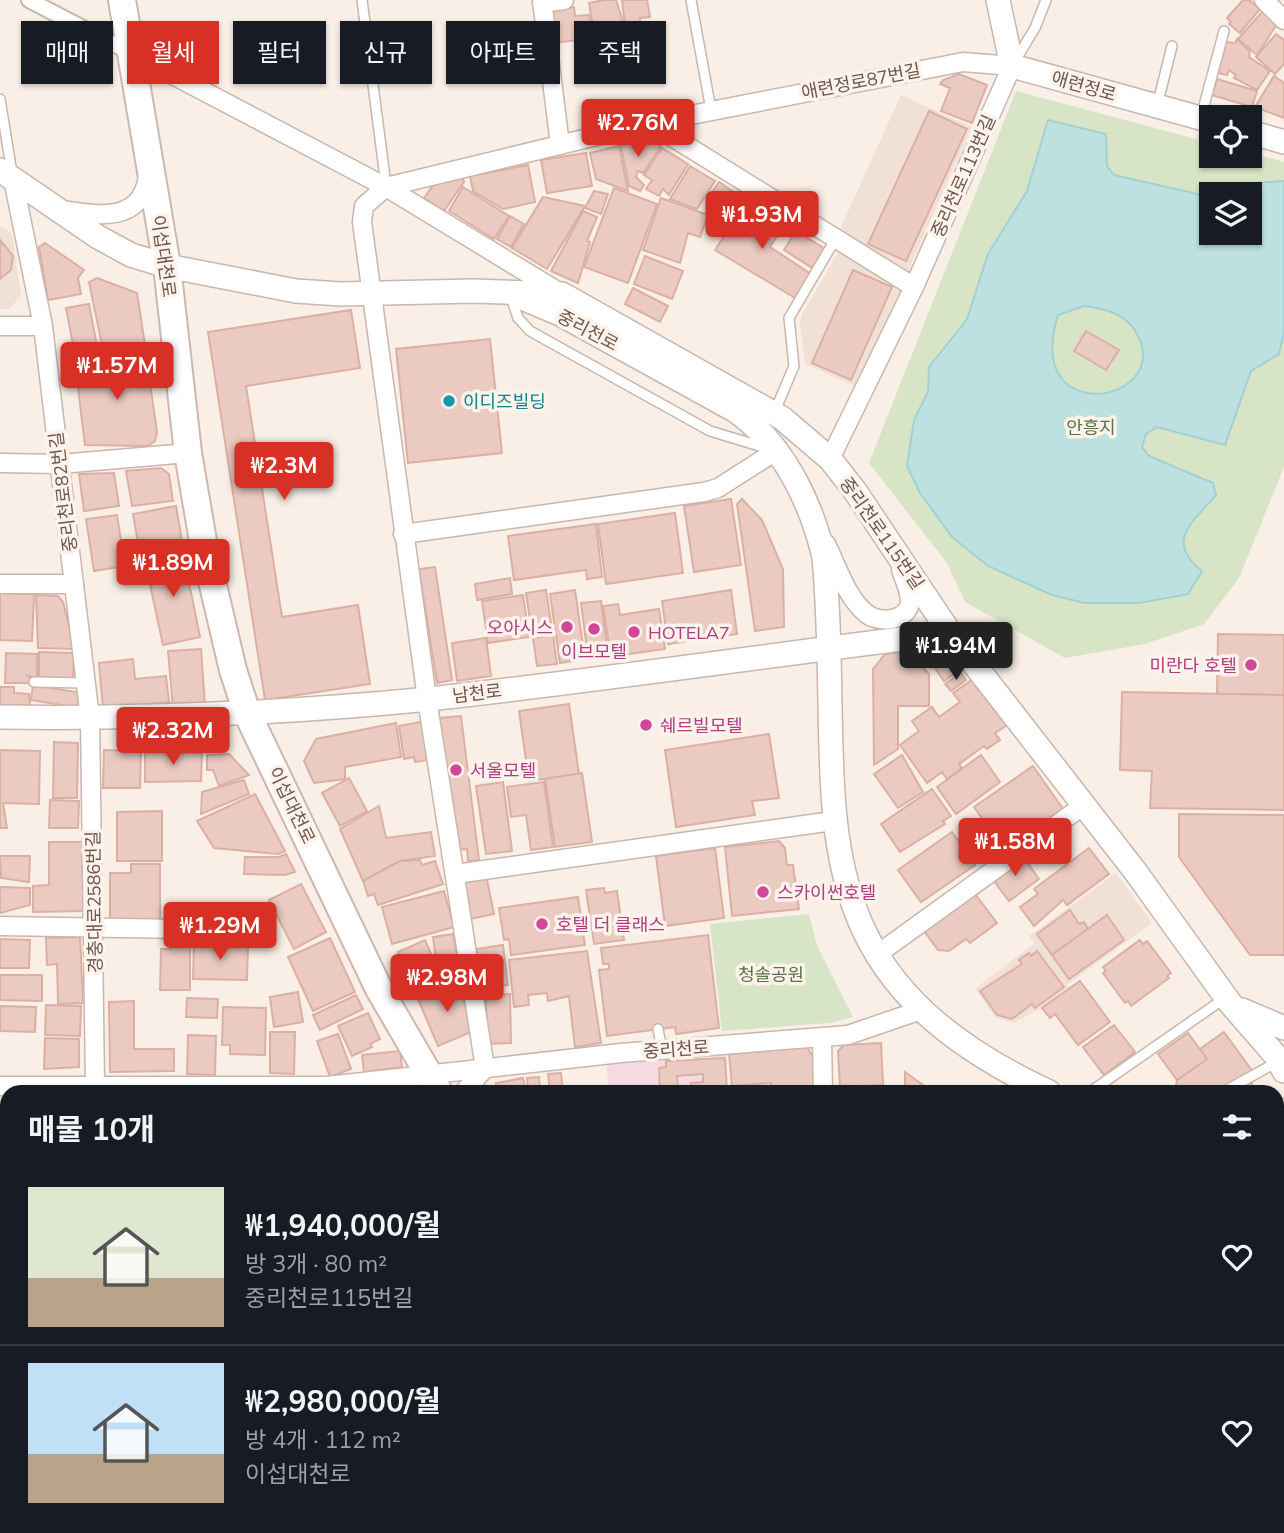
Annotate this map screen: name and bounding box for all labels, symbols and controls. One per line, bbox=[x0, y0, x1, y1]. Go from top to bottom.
chip: 매매 bbox=[21, 21, 113, 84]
chip: 월세 bbox=[127, 21, 219, 84]
chip: 필터 bbox=[233, 21, 326, 84]
chip: 신규 bbox=[340, 21, 432, 84]
chip: 아파트 bbox=[446, 21, 560, 84]
chip: 주택 bbox=[574, 21, 666, 84]
street label: 애련정로87번길 bbox=[799, 58, 923, 104]
street label: 애련정로 bbox=[1049, 66, 1119, 106]
pin: ₩2.76M bbox=[581, 100, 695, 159]
map controls bbox=[1199, 105, 1262, 245]
button: locate bbox=[1199, 105, 1262, 168]
text: ₩2.76M bbox=[598, 107, 678, 136]
street label: 중리천로113번길 bbox=[926, 111, 1000, 241]
button: layers bbox=[1199, 182, 1262, 245]
pin: ₩1.93M bbox=[705, 191, 819, 251]
text: ₩1.93M bbox=[722, 199, 802, 228]
street label: 이섭대천로 bbox=[147, 213, 181, 299]
street label: 중리천로 bbox=[553, 304, 623, 356]
pin: ₩1.57M bbox=[60, 342, 174, 402]
text: ₩1.57M bbox=[77, 350, 157, 379]
place label: 이디즈빌딩 bbox=[463, 390, 546, 413]
marker: 이디즈빌딩 bbox=[441, 393, 457, 409]
park label: 안흥지 bbox=[1066, 416, 1116, 439]
street label: 중리천로82번길 bbox=[44, 431, 82, 553]
pin: ₩2.3M bbox=[235, 442, 333, 502]
text: ₩2.3M bbox=[250, 450, 318, 479]
street label: 중리천로115번길 bbox=[835, 472, 929, 594]
pin: ₩1.89M bbox=[116, 540, 230, 599]
text: ₩1.89M bbox=[133, 547, 213, 576]
place label: 오아시스 bbox=[487, 616, 553, 639]
marker: 오아시스 bbox=[559, 619, 575, 635]
marker: 이브모텔 bbox=[586, 621, 602, 637]
place label: HOTELA7 bbox=[648, 621, 730, 644]
pin: ₩1.94M bbox=[899, 622, 1013, 682]
marker: HOTELA7 bbox=[626, 624, 642, 640]
text: ₩1.94M bbox=[916, 630, 996, 659]
place label: 이브모텔 bbox=[561, 640, 627, 663]
place label: 미란다 호텔 bbox=[1150, 654, 1237, 677]
marker: 미란다 호텔 bbox=[1243, 657, 1259, 673]
street label: 남천로 bbox=[451, 679, 503, 707]
pin: ₩2.32M bbox=[116, 708, 230, 767]
place label: 쉐르빌모텔 bbox=[660, 714, 743, 737]
text: ₩2.32M bbox=[133, 715, 213, 744]
marker: 쉐르빌모텔 bbox=[638, 717, 654, 733]
place label: 서울모텔 bbox=[470, 759, 536, 782]
marker: 서울모텔 bbox=[448, 762, 464, 778]
street label: 이섭대천로 bbox=[264, 763, 320, 847]
pin: ₩1.58M bbox=[958, 818, 1072, 878]
text: ₩1.58M bbox=[975, 826, 1055, 855]
street label: 경충대로2586번길 bbox=[81, 831, 107, 973]
place label: 스카이썬호텔 bbox=[777, 881, 876, 904]
marker: 스카이썬호텔 bbox=[755, 884, 771, 900]
pin: ₩1.29M bbox=[163, 902, 277, 962]
text: ₩1.29M bbox=[180, 910, 260, 939]
place label: 호텔 더 클래스 bbox=[556, 913, 665, 936]
marker: 호텔 더 클래스 bbox=[534, 916, 550, 932]
pin: ₩2.98M bbox=[390, 954, 504, 1014]
text: ₩2.98M bbox=[407, 962, 487, 991]
park label: 청솔공원 bbox=[738, 963, 804, 986]
street label: 중리천로 bbox=[642, 1035, 710, 1063]
icon: filters bbox=[1218, 1108, 1256, 1146]
text: 매물 10개 bbox=[28, 1110, 155, 1148]
text: ₩1,940,000/월 bbox=[245, 1206, 441, 1244]
icon: home bbox=[84, 1215, 168, 1299]
icon: heart bbox=[1218, 1238, 1256, 1276]
text: 방 3개 · 80 m² bbox=[245, 1249, 387, 1278]
text: 중리천로115번길 bbox=[245, 1283, 413, 1312]
text: ₩2,980,000/월 bbox=[245, 1382, 441, 1420]
icon: home bbox=[84, 1391, 168, 1475]
icon: heart bbox=[1218, 1414, 1256, 1452]
text: 방 4개 · 112 m² bbox=[245, 1425, 401, 1454]
text: 이섭대천로 bbox=[245, 1459, 351, 1488]

